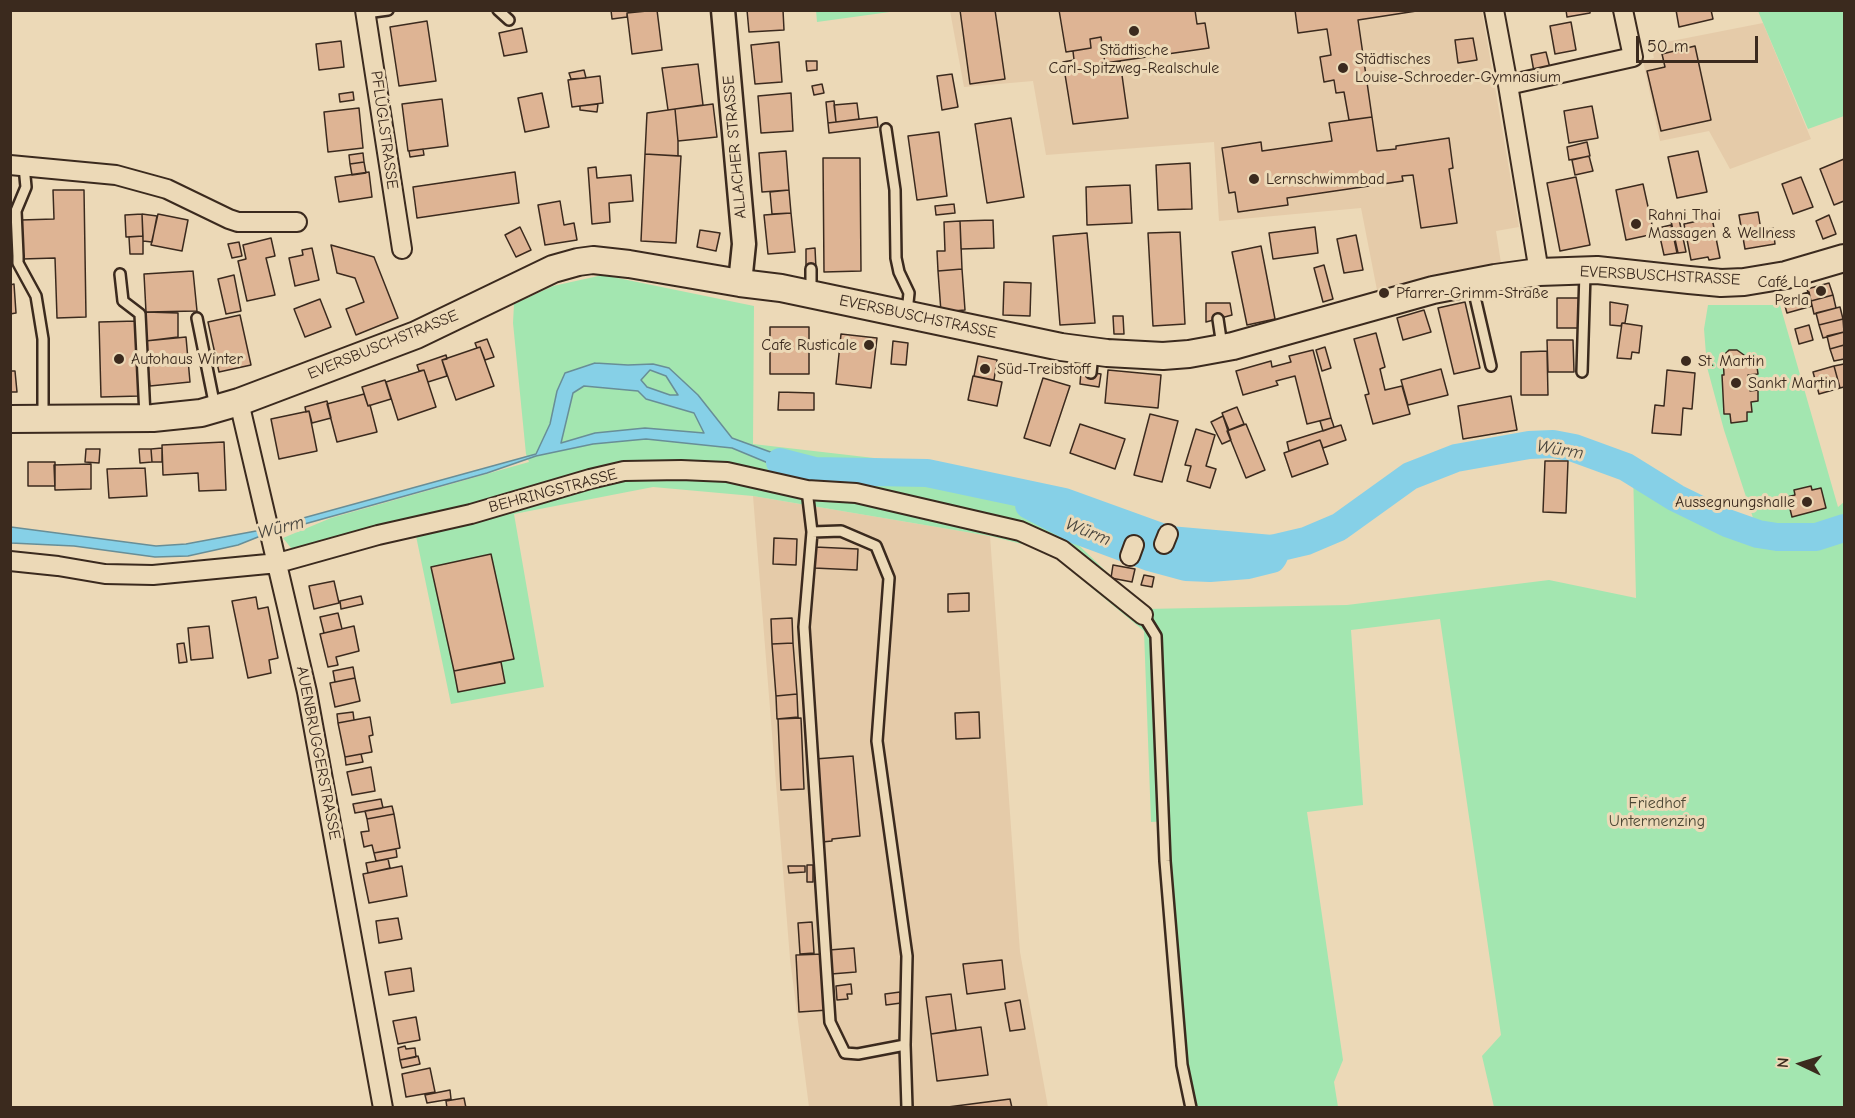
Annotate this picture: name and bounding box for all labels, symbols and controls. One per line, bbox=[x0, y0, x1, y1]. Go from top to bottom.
marker: Städtische Carl-Spitzweg-Realschule bbox=[1127, 24, 1141, 38]
scale bar bbox=[1639, 24, 1760, 62]
text: 50 m bbox=[1647, 36, 1689, 57]
place label: Städtische Carl-Spitzweg-Realschule bbox=[1049, 40, 1219, 78]
place label: Städtisches Louise-Schroeder-Gymnasium bbox=[1355, 49, 1561, 87]
marker: Städtisches Louise-Schroeder-Gymnasium bbox=[1336, 61, 1350, 75]
street label: PFLÜGLSTRASSE bbox=[366, 69, 402, 191]
street label: ALLACHER STRASSE bbox=[719, 75, 751, 219]
place label: Lernschwimmbad bbox=[1266, 169, 1385, 189]
marker: Lernschwimmbad bbox=[1247, 172, 1261, 186]
place label: Rahni Thai Massagen & Wellness bbox=[1648, 205, 1796, 243]
marker: Rahni Thai Massagen & Wellness bbox=[1629, 217, 1643, 231]
street label: EVERSBUSCHSTRASSE bbox=[1579, 262, 1741, 290]
place label: Café La Perla bbox=[1758, 272, 1809, 310]
place label: Pfarrer-Grimm-Straße bbox=[1396, 283, 1548, 303]
marker: Café La Perla bbox=[1814, 284, 1828, 298]
marker: Pfarrer-Grimm-Straße bbox=[1377, 286, 1391, 300]
street label: EVERSBUSCHSTRASSE bbox=[837, 291, 999, 343]
street label: EVERSBUSCHSTRASSE bbox=[305, 306, 461, 384]
place label: Cafe Rusticale bbox=[761, 335, 857, 355]
marker: Cafe Rusticale bbox=[862, 338, 876, 352]
place label: Autohaus Winter bbox=[131, 349, 243, 369]
place label: St. Martin bbox=[1698, 351, 1764, 371]
marker: Autohaus Winter bbox=[112, 352, 126, 366]
marker: St. Martin bbox=[1679, 354, 1693, 368]
place label: Süd-Treibstoff bbox=[997, 359, 1091, 379]
marker: Süd-Treibstoff bbox=[978, 362, 992, 376]
place label: Sankt Martin bbox=[1748, 373, 1837, 393]
marker: Sankt Martin bbox=[1729, 376, 1743, 390]
water label: Würm bbox=[1535, 436, 1585, 464]
street label: BEHRINGSTRASSE bbox=[487, 465, 619, 517]
place label: Aussegnungshalle bbox=[1675, 492, 1795, 512]
marker: Aussegnungshalle bbox=[1800, 495, 1814, 509]
water label: Würm bbox=[256, 512, 306, 544]
water label: Würm bbox=[1062, 513, 1114, 551]
street label: AUENBRUGGERSTRASSE bbox=[292, 665, 344, 841]
park label: Friedhof Untermenzing bbox=[1609, 793, 1705, 831]
north arrow bbox=[1771, 1034, 1831, 1094]
text: N bbox=[1774, 1057, 1792, 1069]

